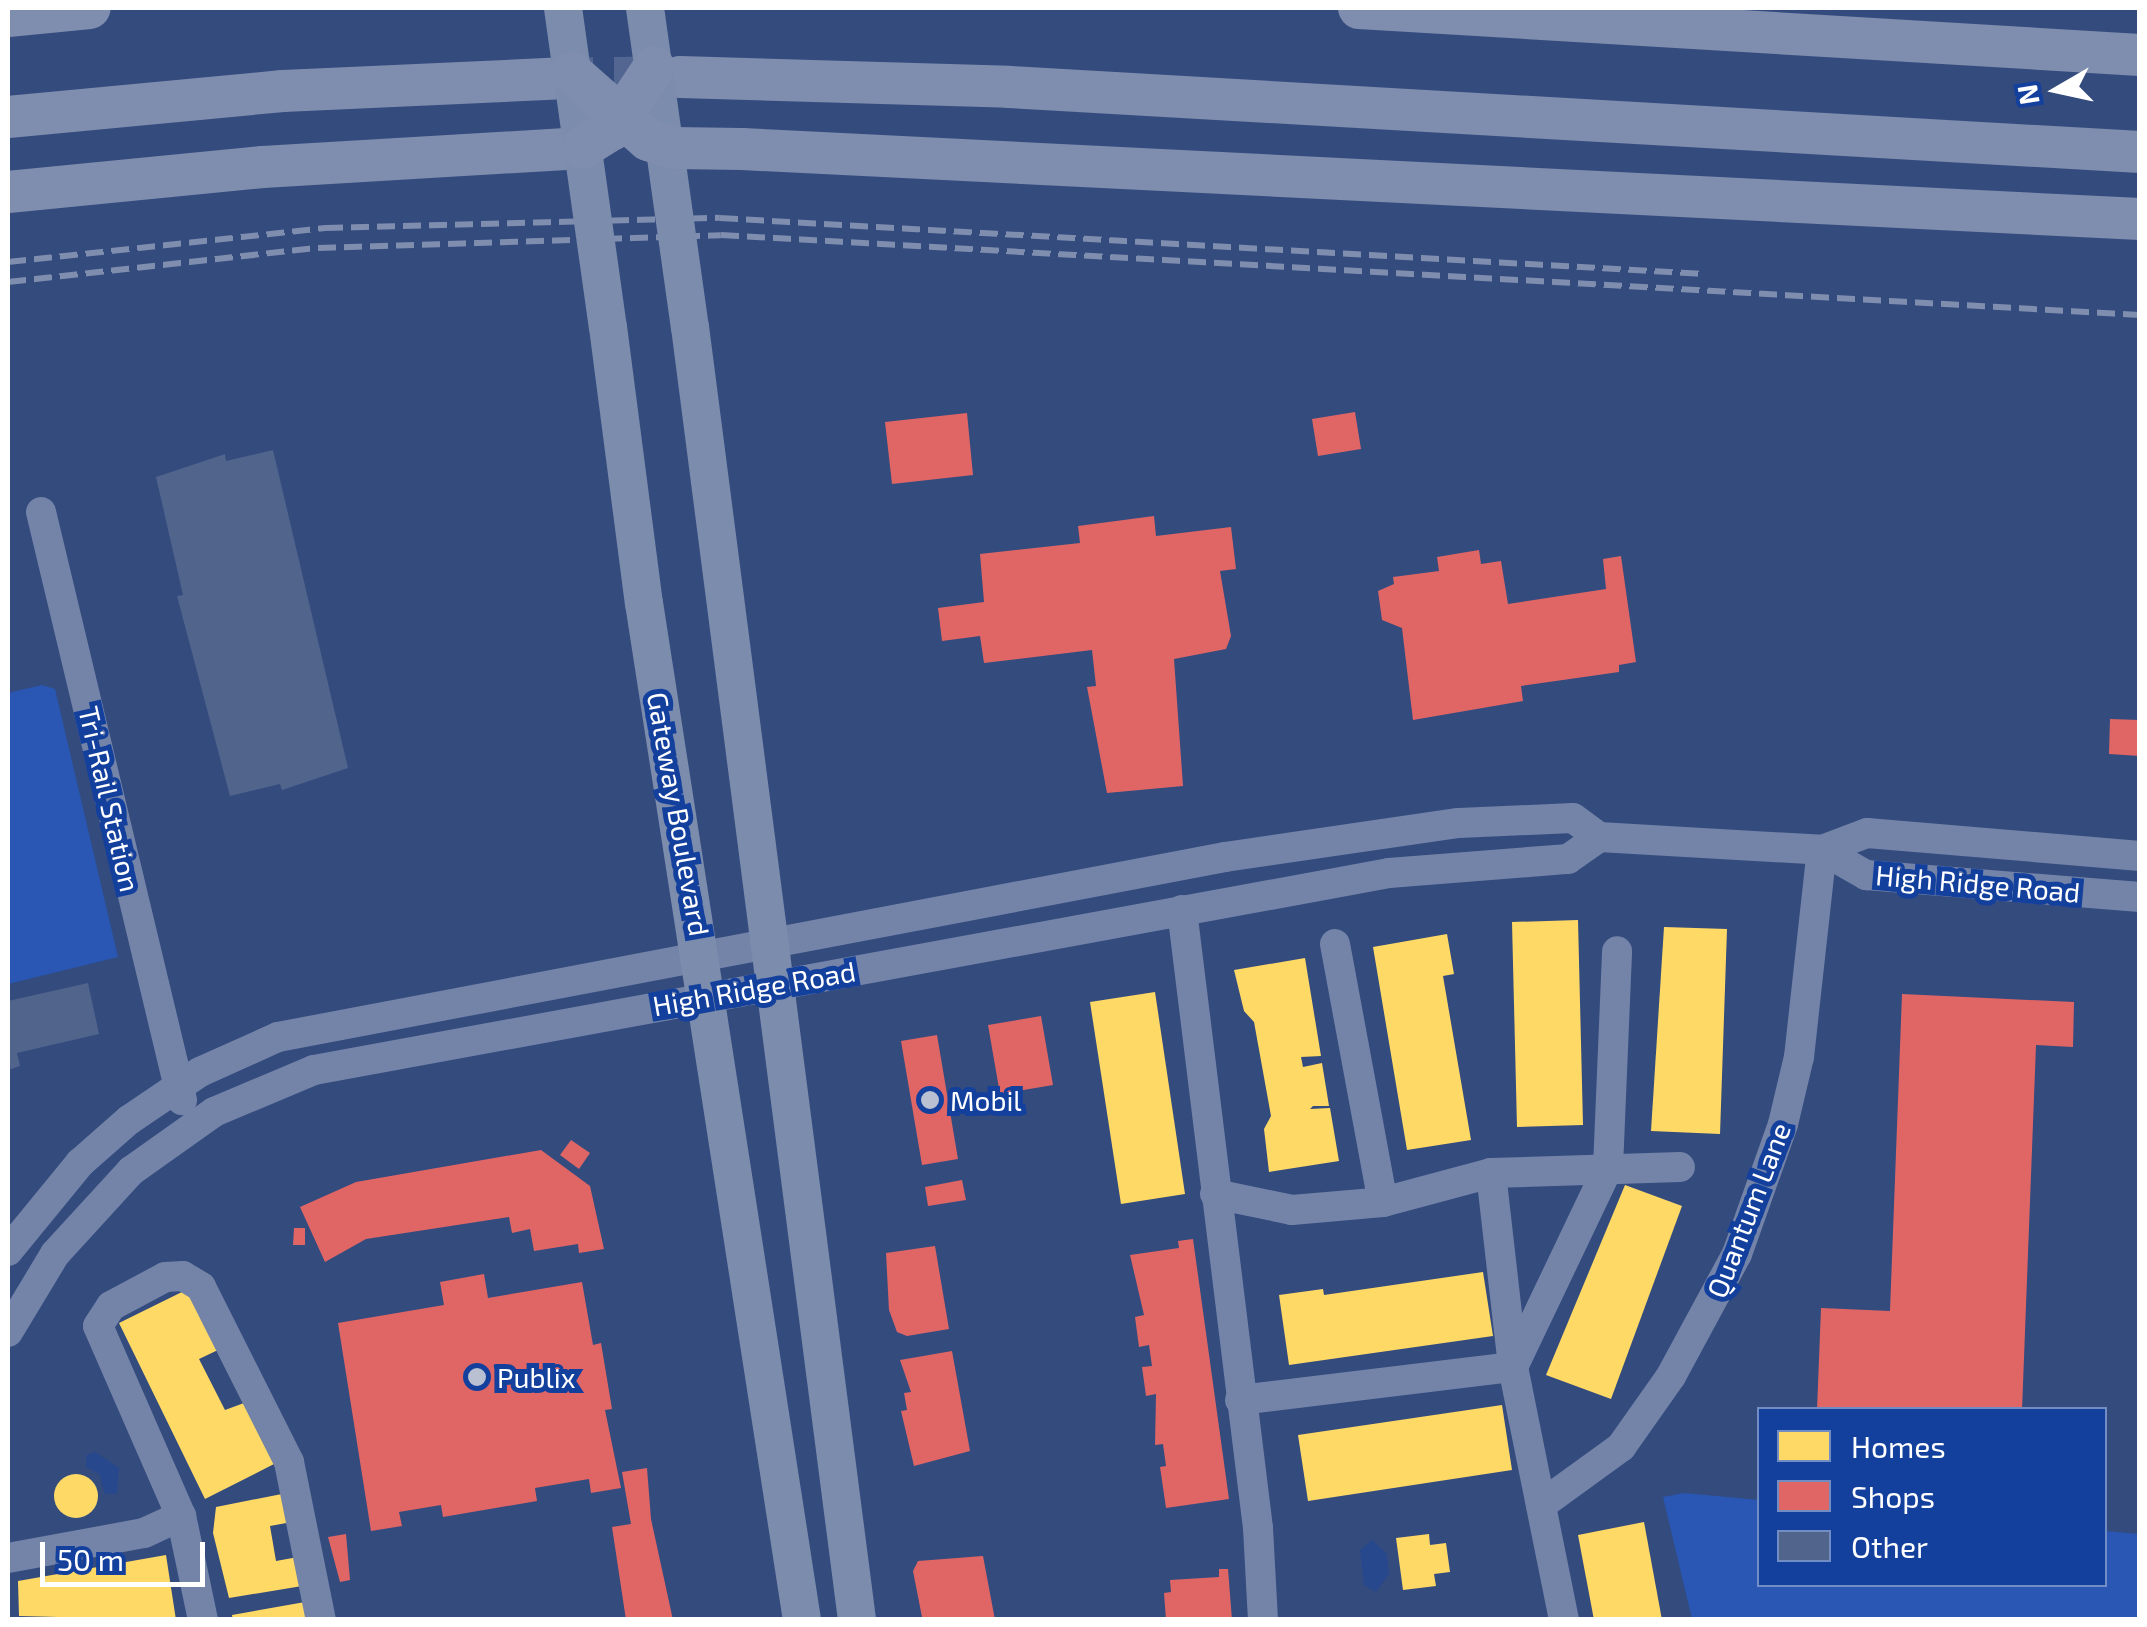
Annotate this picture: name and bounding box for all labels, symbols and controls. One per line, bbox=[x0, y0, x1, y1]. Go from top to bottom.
north arrow bbox=[2007, 40, 2107, 140]
text: N bbox=[2009, 82, 2046, 107]
street label: Gateway Boulevard bbox=[641, 689, 717, 939]
street label: Tri-Rail Station bbox=[72, 703, 148, 895]
street label: High Ridge Road bbox=[1874, 857, 2082, 909]
street label: High Ridge Road bbox=[650, 954, 858, 1022]
place label: Mobil bbox=[950, 1083, 1022, 1117]
marker: Mobil bbox=[919, 1089, 941, 1111]
street label: Quantum Lane bbox=[1699, 1118, 1797, 1302]
place label: Publix bbox=[497, 1360, 575, 1394]
marker: Publix bbox=[466, 1366, 488, 1388]
legend bbox=[1757, 1407, 2107, 1587]
text: Homes bbox=[1851, 1428, 1946, 1464]
text: Shops bbox=[1851, 1478, 1935, 1514]
scale bar bbox=[45, 1522, 210, 1584]
text: Other bbox=[1851, 1528, 1928, 1564]
text: 50 m bbox=[57, 1541, 124, 1577]

